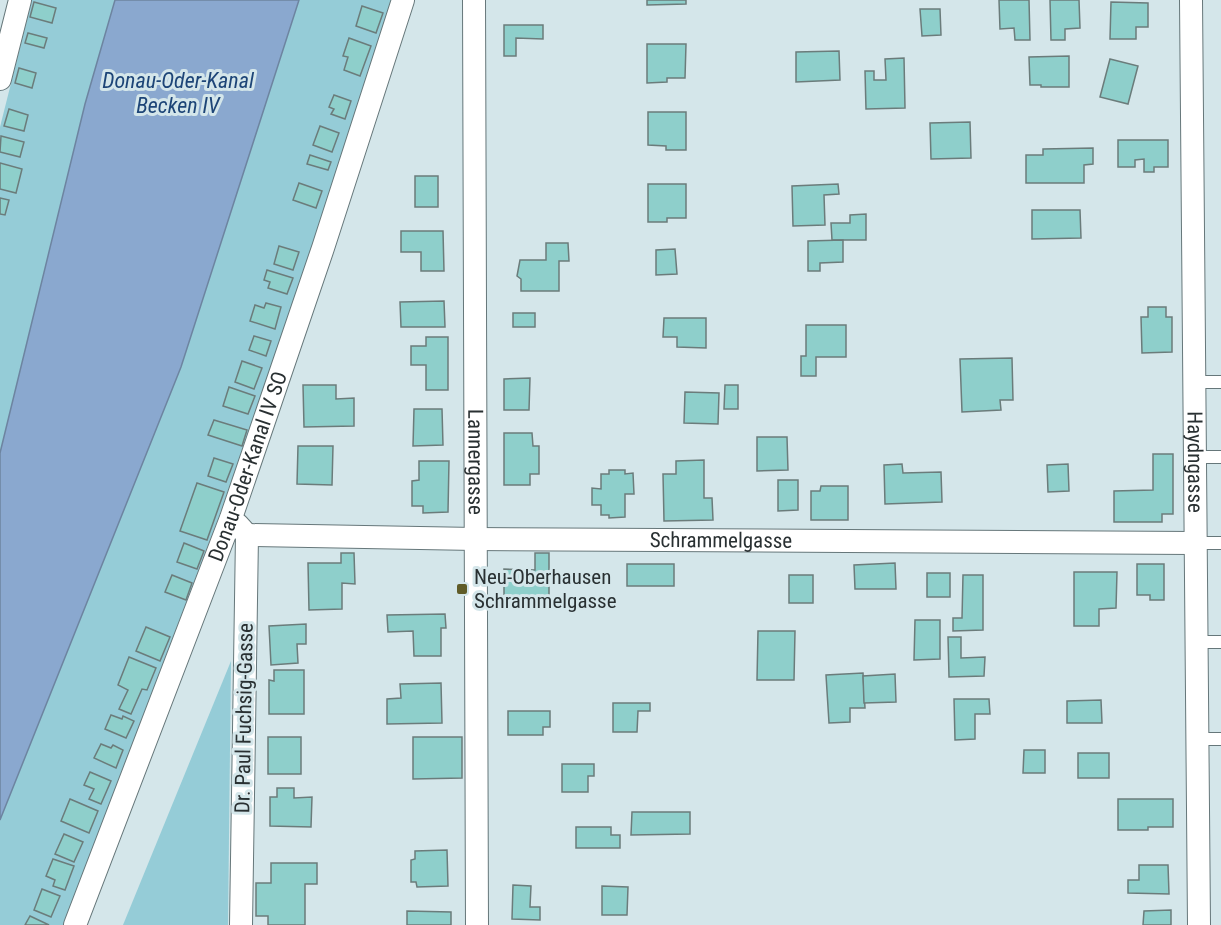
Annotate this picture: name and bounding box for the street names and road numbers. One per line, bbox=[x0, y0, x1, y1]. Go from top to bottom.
street label: Donau-Oder-Kanal IV SO bbox=[203, 368, 292, 565]
street label: Lannergasse bbox=[463, 409, 488, 515]
street label: Haydngasse bbox=[1183, 411, 1207, 513]
street label: Schrammelgasse bbox=[650, 528, 792, 553]
street label: Dr. Paul Fuchsig-Gasse bbox=[230, 623, 258, 813]

